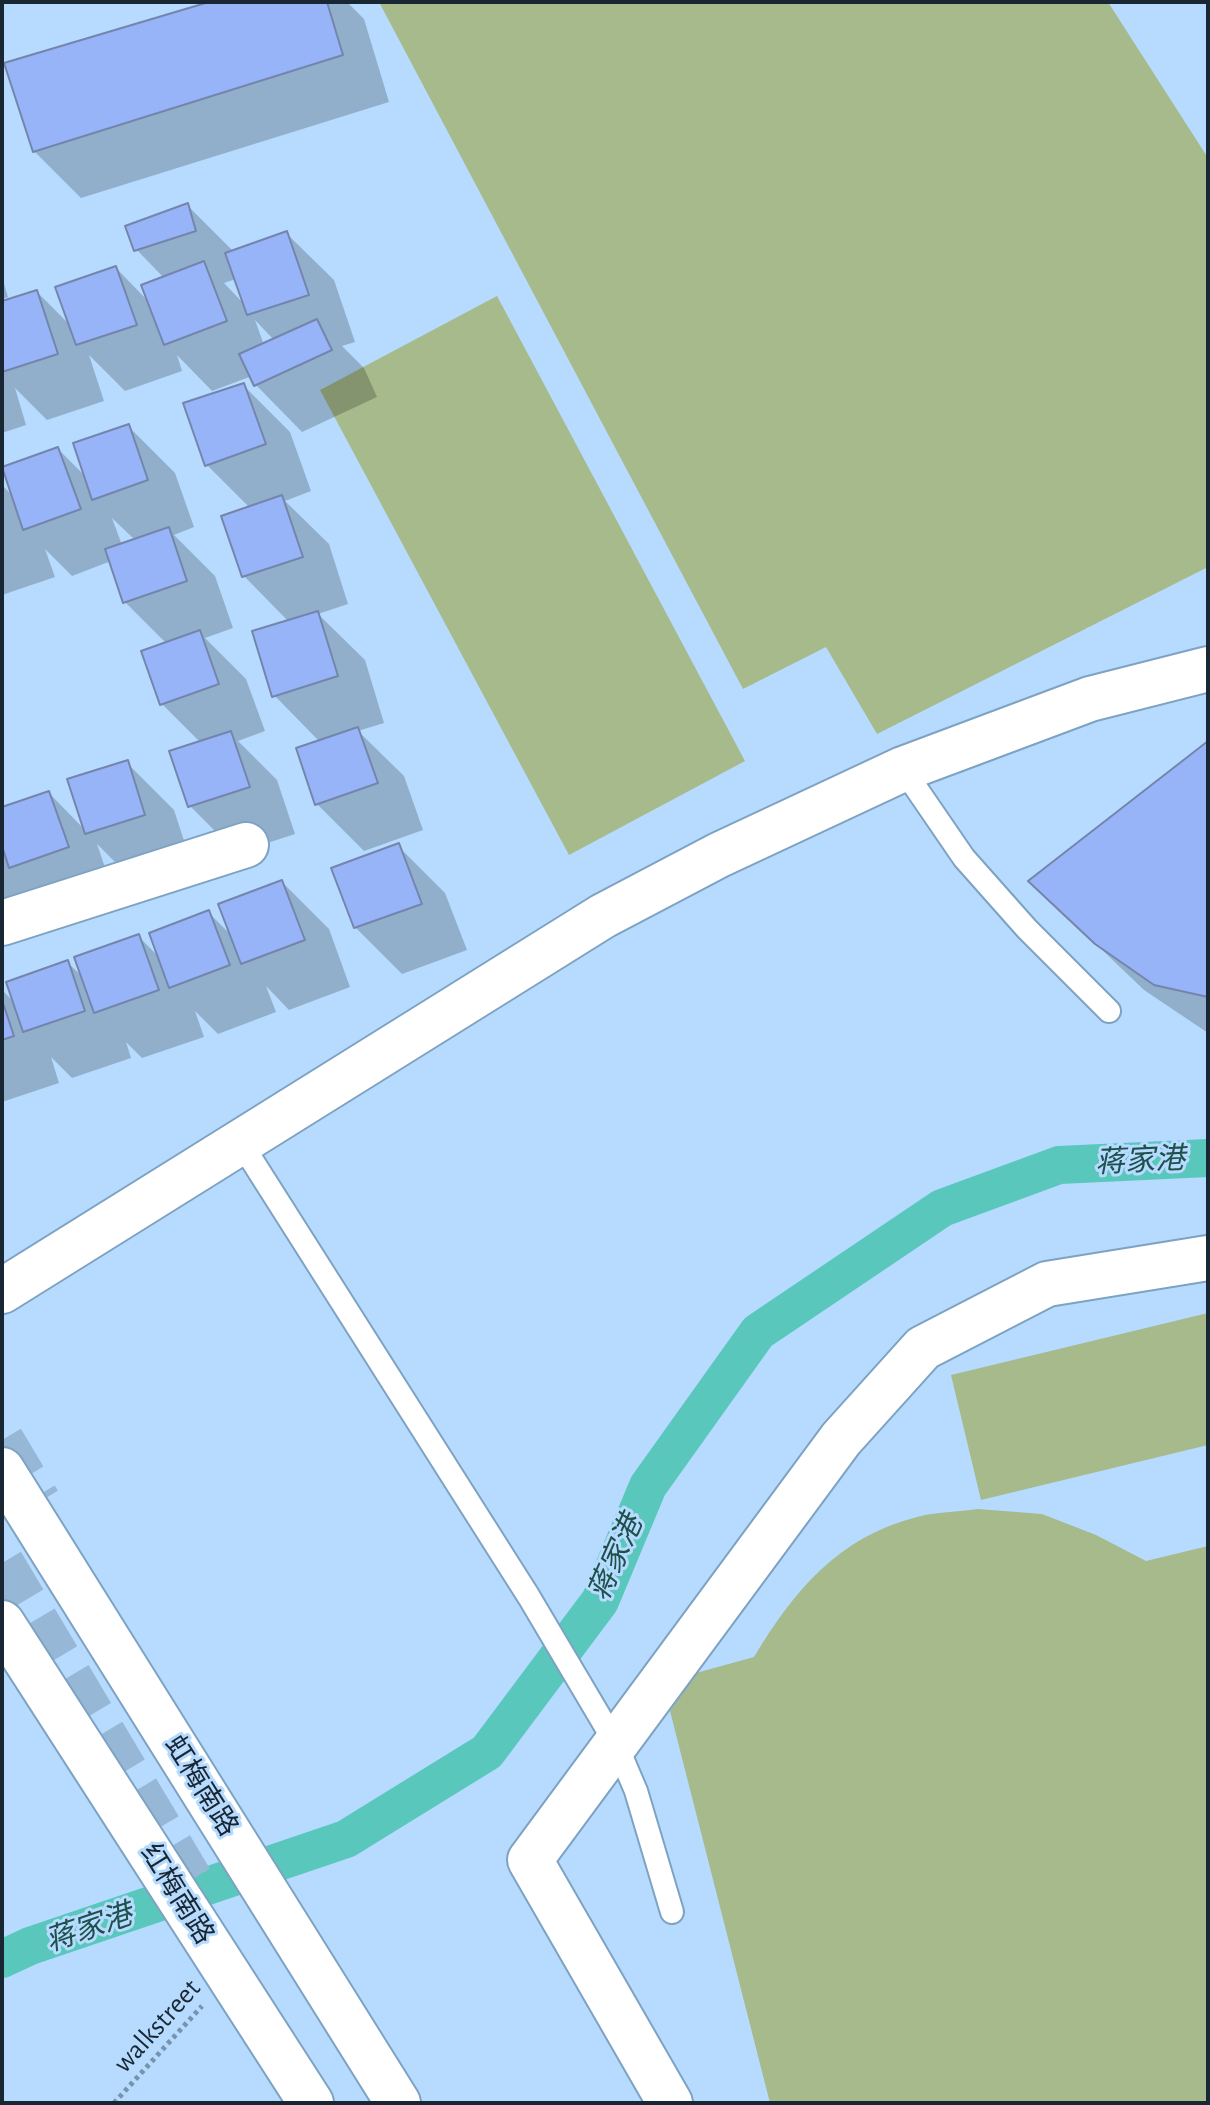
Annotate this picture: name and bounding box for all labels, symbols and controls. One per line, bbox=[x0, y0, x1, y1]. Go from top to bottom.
water label: 蒋家港 bbox=[1094, 1141, 1186, 1181]
water label: 蒋家港 bbox=[581, 1510, 651, 1606]
street label: 虹梅南路 bbox=[157, 1730, 245, 1842]
street label: 红梅南路 bbox=[133, 1838, 221, 1950]
water label: 蒋家港 bbox=[41, 1896, 137, 1960]
street label: walkstreet bbox=[106, 1972, 208, 2080]

